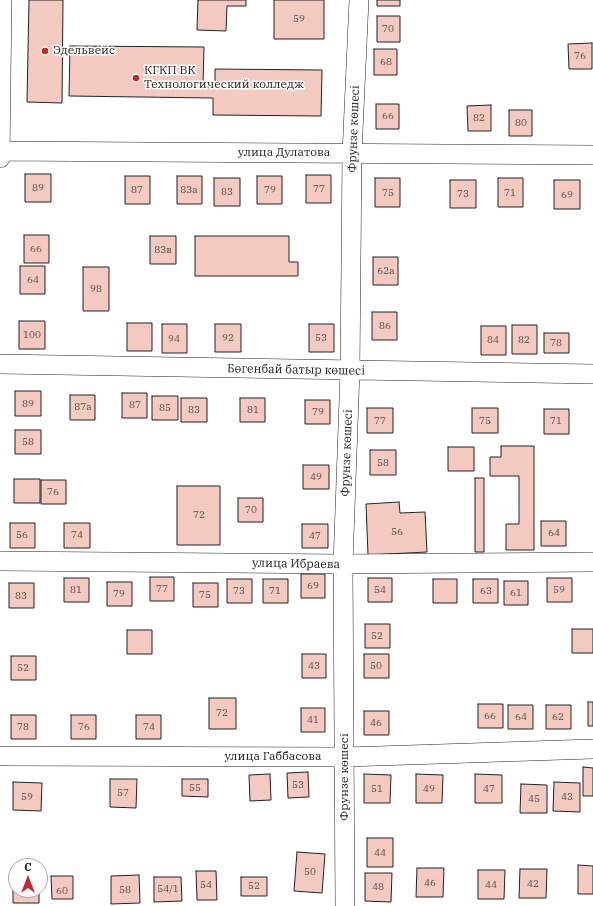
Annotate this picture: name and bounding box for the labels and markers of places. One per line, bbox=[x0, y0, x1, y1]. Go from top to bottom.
place label: Эдельвейс bbox=[53, 44, 115, 58]
marker: Эдельвейс bbox=[40, 46, 50, 56]
place label: КГКП ВК Технологический колледж bbox=[144, 64, 304, 92]
marker: КГКП ВК Технологический колледж bbox=[131, 73, 141, 83]

